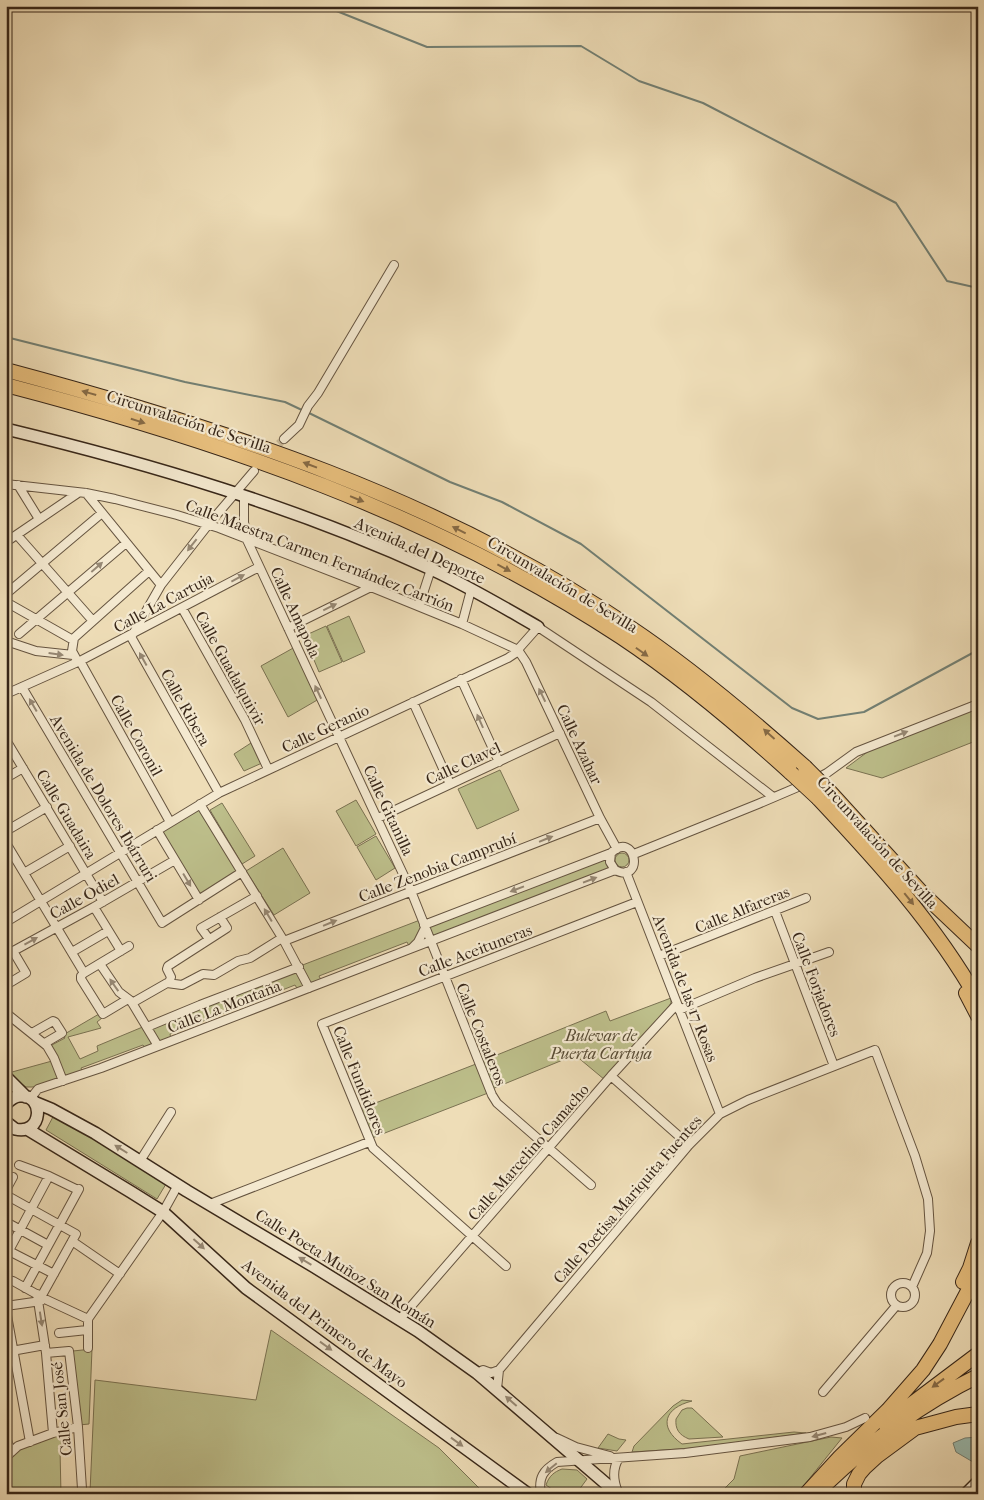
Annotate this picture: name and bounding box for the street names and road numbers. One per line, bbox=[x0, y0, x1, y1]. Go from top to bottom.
street label: Circunvalación de Sevilla bbox=[104, 386, 274, 457]
street label: Calle Maestra Carmen Fernández Carrión bbox=[183, 495, 458, 616]
street label: Avenida del Deporte bbox=[351, 513, 488, 588]
street label: Circunvalación de Sevilla bbox=[484, 532, 642, 637]
street label: Calle Amapola bbox=[266, 564, 325, 661]
street label: Calle La Cartuja bbox=[110, 568, 217, 637]
street label: Calle Guadalquivir bbox=[191, 608, 270, 729]
street label: Calle Ribera bbox=[157, 665, 215, 750]
street label: Calle Coronil bbox=[106, 691, 167, 780]
street label: Calle Geranio bbox=[279, 700, 372, 757]
street label: Calle Azahar bbox=[553, 701, 606, 788]
street label: Avenida de Dolores Ibárruri bbox=[46, 710, 161, 886]
street label: Calle Clavel bbox=[423, 738, 504, 789]
street label: Calle Gitanilla bbox=[359, 762, 418, 859]
street label: Calle Guadaira bbox=[32, 766, 101, 863]
street label: Circunvalación de Sevilla bbox=[813, 772, 943, 913]
street label: Calle Zenobia Camprubí bbox=[356, 829, 519, 906]
street label: Calle Odiel bbox=[46, 869, 123, 923]
street label: Calle Alfareras bbox=[692, 882, 792, 937]
street label: Avenida de las 17 Rosas bbox=[648, 911, 722, 1064]
street label: Calle Aceituneras bbox=[416, 920, 535, 981]
street label: Calle Forjadores bbox=[788, 929, 845, 1039]
street label: Calle La Montaña bbox=[165, 976, 284, 1037]
street label: Calle Costaleros bbox=[452, 980, 511, 1088]
street label: Calle Fundidores bbox=[329, 1023, 390, 1137]
street label: Calle Marcelino Camacho bbox=[464, 1080, 593, 1224]
street label: Calle Poetisa Mariquita Fuentes bbox=[549, 1111, 706, 1287]
street label: Calle Poeta Muñoz San Román bbox=[252, 1205, 440, 1332]
street label: Avenida del Primero de Mayo bbox=[237, 1254, 411, 1392]
street label: Calle San José bbox=[47, 1361, 76, 1457]

